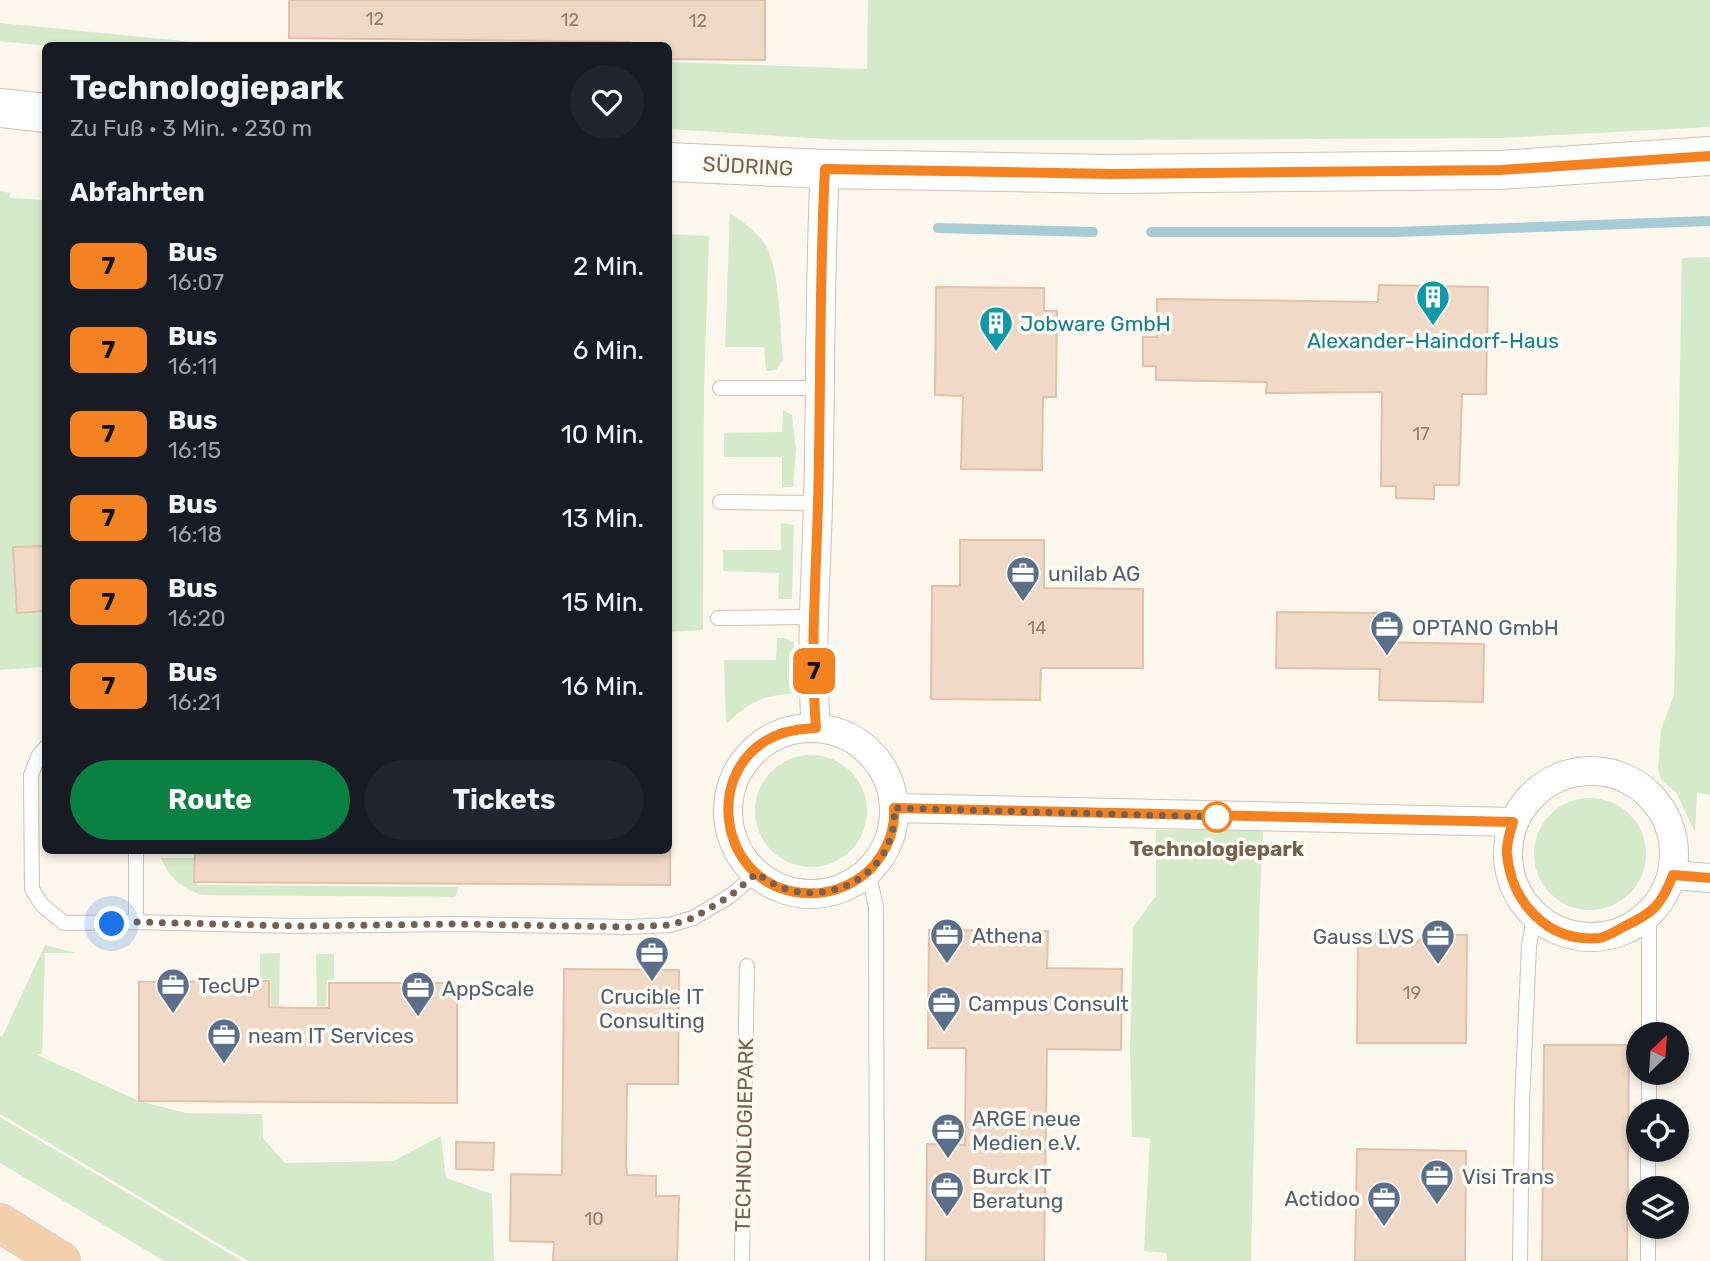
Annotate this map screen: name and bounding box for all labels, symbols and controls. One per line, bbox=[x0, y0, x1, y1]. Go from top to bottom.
house number: 12 bbox=[366, 8, 384, 30]
house number: 12 bbox=[561, 9, 579, 31]
house number: 12 bbox=[689, 10, 707, 32]
button: heart bbox=[570, 65, 644, 139]
text: Technologiepark bbox=[70, 68, 344, 107]
text: Zu Fuß · 3 Min. · 230 m bbox=[70, 114, 312, 142]
street label: SÜDRING bbox=[702, 151, 794, 181]
text: Abfahrten bbox=[70, 177, 205, 208]
text: Bus bbox=[168, 237, 217, 268]
text: 2 Min. bbox=[573, 251, 644, 282]
text: 7 bbox=[102, 252, 115, 280]
text: 16:07 bbox=[168, 268, 224, 296]
building icon: Alexander-Haindorf-Haus bbox=[1414, 278, 1452, 327]
building icon: Jobware GmbH bbox=[977, 304, 1015, 353]
place label: Jobware GmbH bbox=[1020, 311, 1171, 336]
text: Bus bbox=[168, 321, 217, 352]
place label: Alexander-Haindorf-Haus bbox=[1307, 328, 1559, 353]
text: 6 Min. bbox=[573, 335, 644, 366]
text: 7 bbox=[102, 336, 115, 364]
text: 16:11 bbox=[168, 352, 217, 380]
text: Bus bbox=[168, 405, 217, 436]
text: 10 Min. bbox=[561, 419, 644, 450]
text: 7 bbox=[102, 420, 115, 448]
house number: 17 bbox=[1413, 423, 1429, 445]
text: 16:15 bbox=[168, 436, 221, 464]
text: Bus bbox=[168, 489, 217, 520]
text: 13 Min. bbox=[562, 503, 644, 534]
text: 7 bbox=[102, 504, 115, 532]
text: 16:18 bbox=[168, 520, 222, 548]
office icon: unilab AG bbox=[1004, 554, 1042, 603]
place label: unilab AG bbox=[1048, 561, 1140, 586]
text: Bus bbox=[168, 573, 217, 604]
text: 15 Min. bbox=[562, 587, 644, 618]
text: 7 bbox=[102, 588, 115, 616]
text: 16:20 bbox=[168, 604, 226, 632]
office icon: OPTANO GmbH bbox=[1368, 608, 1406, 657]
place label: OPTANO GmbH bbox=[1412, 615, 1559, 640]
house number: 14 bbox=[1028, 617, 1046, 639]
line badge: 7 bbox=[791, 648, 837, 694]
text: Bus bbox=[168, 657, 217, 688]
text: 7 bbox=[807, 657, 821, 685]
text: 16 Min. bbox=[562, 671, 644, 702]
text: 7 bbox=[102, 672, 115, 700]
text: 16:21 bbox=[168, 688, 221, 716]
button: Route bbox=[70, 760, 350, 840]
button: Tickets bbox=[364, 760, 644, 840]
marker: Technologiepark bbox=[1202, 802, 1232, 832]
place label: Technologiepark bbox=[1130, 836, 1305, 861]
your location bbox=[94, 906, 129, 941]
office icon: Athena bbox=[928, 916, 966, 965]
office icon: Gauss LVS bbox=[1419, 917, 1457, 966]
place label: Athena bbox=[972, 923, 1043, 948]
place label: Gauss LVS bbox=[1313, 924, 1414, 949]
office icon: Crucible IT Consulting bbox=[633, 934, 671, 983]
office icon: TecUP bbox=[154, 966, 192, 1015]
office icon: AppScale bbox=[399, 969, 437, 1018]
place label: TecUP bbox=[198, 973, 260, 998]
place label: AppScale bbox=[442, 976, 534, 1001]
house number: 19 bbox=[1403, 982, 1421, 1004]
place label: Crucible IT Consulting bbox=[599, 984, 705, 1033]
office icon: Campus Consult bbox=[925, 984, 963, 1033]
place label: Campus Consult bbox=[968, 991, 1129, 1016]
office icon: neam IT Services bbox=[205, 1016, 243, 1065]
north arrow bbox=[1626, 1022, 1689, 1085]
map controls bbox=[1626, 1022, 1689, 1239]
place label: neam IT Services bbox=[248, 1023, 414, 1048]
street label: TECHNOLOGIEPARK bbox=[730, 1037, 758, 1232]
button: locate bbox=[1626, 1099, 1689, 1162]
place label: ARGE neue Medien e.V. bbox=[972, 1106, 1081, 1155]
office icon: ARGE neue Medien e.V. bbox=[929, 1111, 967, 1160]
office icon: Visi Trans bbox=[1418, 1157, 1456, 1206]
place label: Burck IT Beratung bbox=[972, 1164, 1063, 1213]
place label: Visi Trans bbox=[1462, 1164, 1554, 1189]
office icon: Burck IT Beratung bbox=[928, 1169, 966, 1218]
button: layers bbox=[1626, 1176, 1689, 1239]
office icon: Actidoo bbox=[1365, 1179, 1403, 1228]
place label: Actidoo bbox=[1285, 1186, 1360, 1211]
house number: 10 bbox=[584, 1208, 604, 1230]

